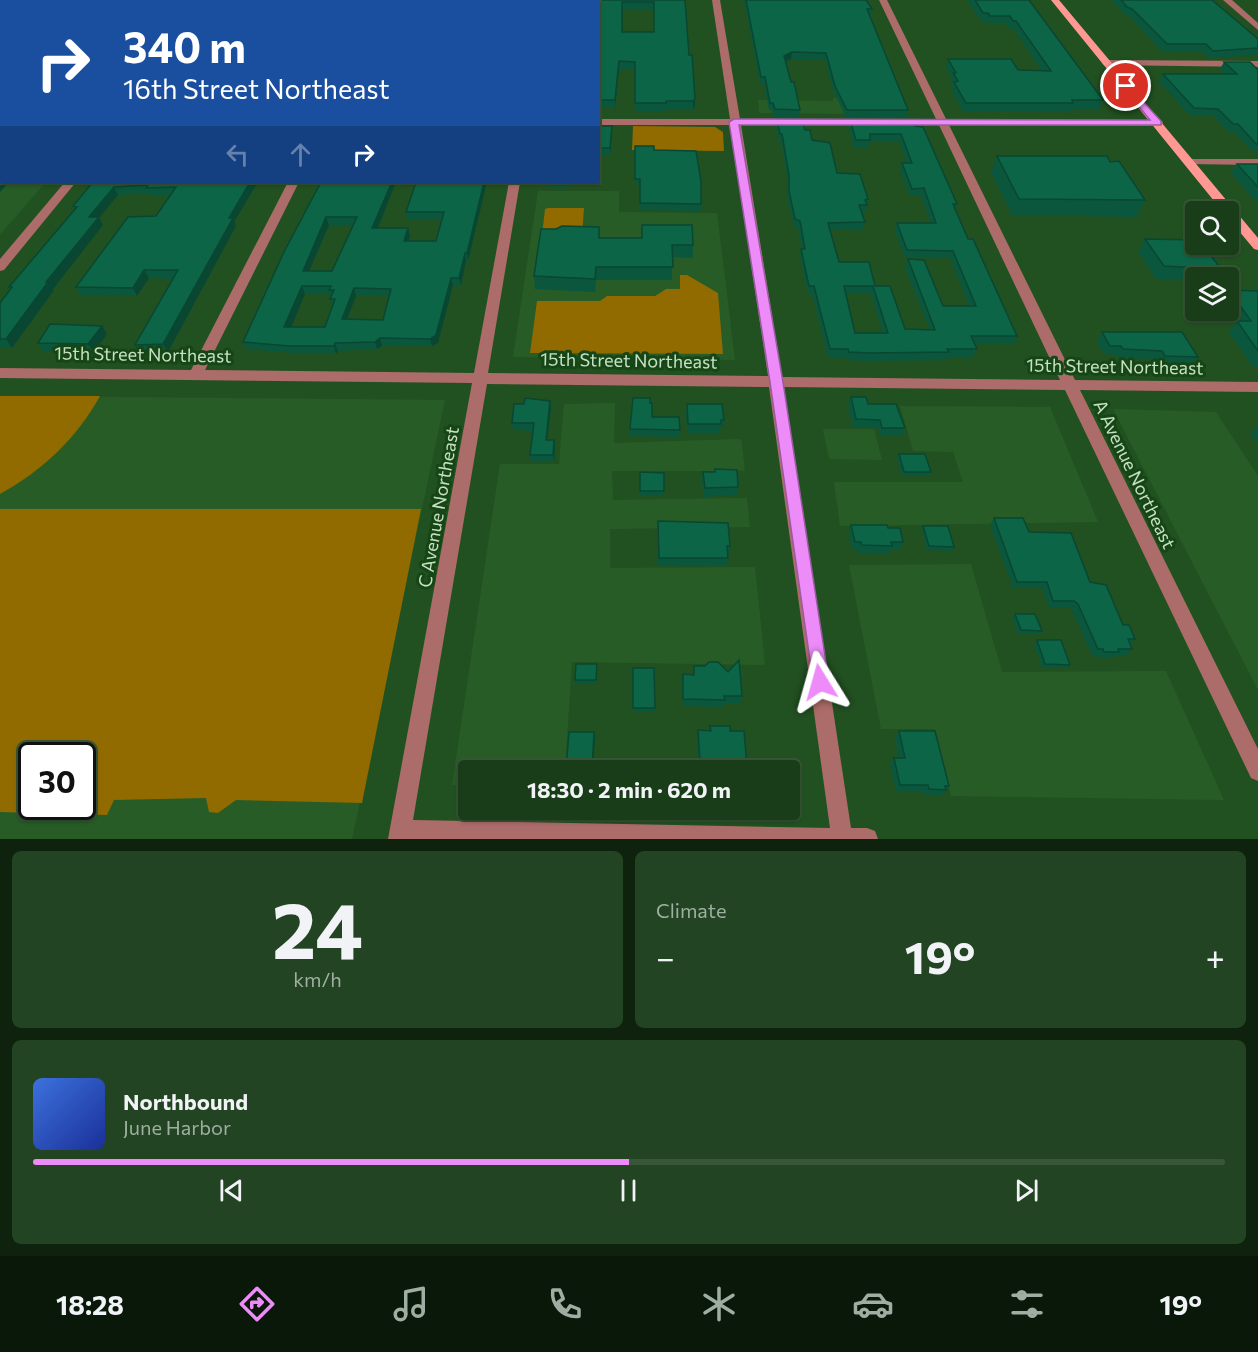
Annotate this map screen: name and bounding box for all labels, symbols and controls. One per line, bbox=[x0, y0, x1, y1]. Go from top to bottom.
text: 340 m bbox=[123, 20, 246, 72]
icon: right bbox=[24, 24, 102, 102]
pin bbox=[1100, 60, 1151, 111]
icon: arrive bbox=[1109, 69, 1142, 102]
text: 16th Street Northeast bbox=[123, 72, 390, 105]
icon: left bbox=[221, 138, 254, 171]
icon: ahead bbox=[284, 138, 317, 171]
icon: right bbox=[347, 138, 380, 171]
map controls bbox=[1185, 201, 1239, 321]
button: search bbox=[1185, 201, 1239, 255]
button: layers bbox=[1185, 267, 1239, 321]
street label: 15th Street Northeast bbox=[54, 341, 232, 367]
street label: 15th Street Northeast bbox=[540, 347, 718, 373]
street label: 15th Street Northeast bbox=[1026, 353, 1204, 379]
street label: A Avenue Northeast bbox=[1089, 396, 1181, 552]
street label: C Avenue Northeast bbox=[413, 425, 463, 589]
position arrow bbox=[788, 650, 852, 714]
speed limit sign: 30 bbox=[18, 742, 96, 820]
text: 18:30 · 2 min · 620 m bbox=[527, 776, 731, 803]
text: 24 bbox=[272, 880, 363, 975]
text: Climate bbox=[656, 898, 726, 922]
text: 19° bbox=[905, 928, 975, 983]
text: − bbox=[656, 936, 675, 977]
text: + bbox=[1206, 936, 1225, 977]
text: km/h bbox=[293, 967, 342, 991]
text: Northbound bbox=[123, 1088, 248, 1115]
text: June Harbor bbox=[123, 1115, 231, 1139]
icon: previous bbox=[215, 1174, 248, 1207]
icon: pause bbox=[612, 1174, 645, 1207]
icon: next bbox=[1010, 1174, 1043, 1207]
icon: directions bbox=[236, 1283, 278, 1325]
icon: music bbox=[390, 1283, 432, 1325]
icon: phone bbox=[544, 1283, 586, 1325]
icon: climate bbox=[698, 1283, 740, 1325]
icon: car bbox=[852, 1283, 894, 1325]
icon: filters bbox=[1006, 1283, 1048, 1325]
text: 18:28 bbox=[56, 1288, 124, 1321]
text: 19° bbox=[1160, 1288, 1202, 1321]

